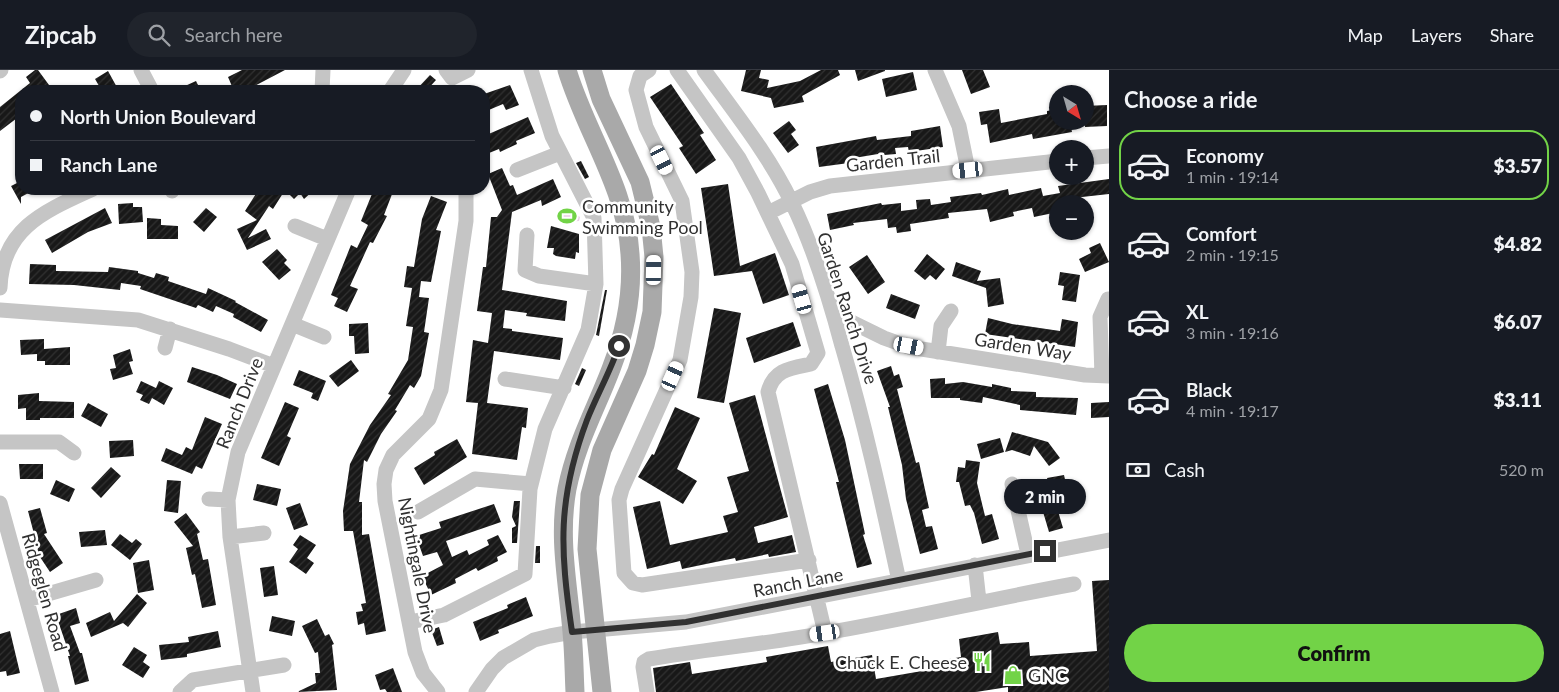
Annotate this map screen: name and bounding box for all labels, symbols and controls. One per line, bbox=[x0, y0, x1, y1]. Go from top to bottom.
search box bbox=[127, 12, 477, 57]
text: Zipcab bbox=[25, 20, 97, 49]
icon: search bbox=[145, 21, 173, 49]
text: Search here bbox=[185, 23, 283, 46]
text: Map bbox=[1347, 24, 1383, 46]
text: Layers bbox=[1411, 24, 1462, 46]
text: Share bbox=[1490, 24, 1534, 46]
north arrow bbox=[1049, 85, 1094, 130]
map controls bbox=[1049, 85, 1094, 240]
text: Choose a ride bbox=[1124, 86, 1258, 113]
text: North Union Boulevard bbox=[60, 105, 256, 128]
button: + bbox=[1049, 140, 1094, 185]
car bbox=[648, 143, 675, 177]
icon: car bbox=[1126, 143, 1171, 188]
street label: Garden Trail bbox=[845, 144, 941, 176]
text: Economy bbox=[1186, 144, 1264, 167]
text: Ranch Lane bbox=[60, 153, 157, 176]
text: $3.57 bbox=[1493, 154, 1542, 177]
car bbox=[952, 161, 983, 179]
text: 1 min · 19:14 bbox=[1186, 167, 1279, 186]
place label: Community Swimming Pool bbox=[582, 195, 703, 238]
button: − bbox=[1049, 195, 1094, 240]
sports icon: Community Swimming Pool bbox=[556, 205, 578, 227]
icon: car bbox=[1126, 221, 1171, 266]
text: Comfort bbox=[1186, 222, 1257, 245]
street label: Garden Ranch Drive bbox=[813, 229, 883, 387]
text: $4.82 bbox=[1493, 232, 1542, 255]
text: 2 min · 19:15 bbox=[1186, 245, 1279, 264]
car bbox=[646, 255, 661, 285]
car bbox=[790, 283, 813, 315]
icon: car bbox=[1126, 299, 1171, 344]
text: XL bbox=[1186, 300, 1209, 323]
text: $6.07 bbox=[1493, 310, 1542, 333]
text: 3 min · 19:16 bbox=[1186, 323, 1279, 342]
street label: Garden Way bbox=[973, 327, 1074, 365]
route start bbox=[608, 335, 630, 357]
car bbox=[892, 336, 925, 356]
street label: Ranch Drive bbox=[211, 354, 267, 452]
car bbox=[660, 359, 685, 393]
icon: car bbox=[1126, 377, 1171, 422]
text: Black bbox=[1186, 378, 1232, 401]
text: $3.11 bbox=[1493, 388, 1542, 411]
text: 4 min · 19:17 bbox=[1186, 401, 1279, 420]
icon: cash bbox=[1124, 456, 1152, 484]
text: Cash bbox=[1164, 458, 1205, 481]
text: 520 m bbox=[1499, 460, 1544, 479]
callout: 2 min bbox=[1004, 478, 1086, 514]
text: 2 min bbox=[1025, 487, 1065, 506]
street label: Nightingale Drive bbox=[394, 495, 442, 635]
street label: Ridgeglen Road bbox=[18, 530, 72, 654]
route end bbox=[1034, 540, 1056, 562]
street label: Ranch Lane bbox=[751, 563, 845, 601]
car bbox=[809, 623, 840, 643]
button: Confirm bbox=[1124, 624, 1544, 682]
place label: Chuck E. Cheese bbox=[835, 651, 967, 673]
restaurant icon: Chuck E. Cheese bbox=[971, 651, 993, 673]
shop icon: GNC bbox=[1002, 664, 1024, 686]
place label: GNC bbox=[1028, 664, 1067, 686]

